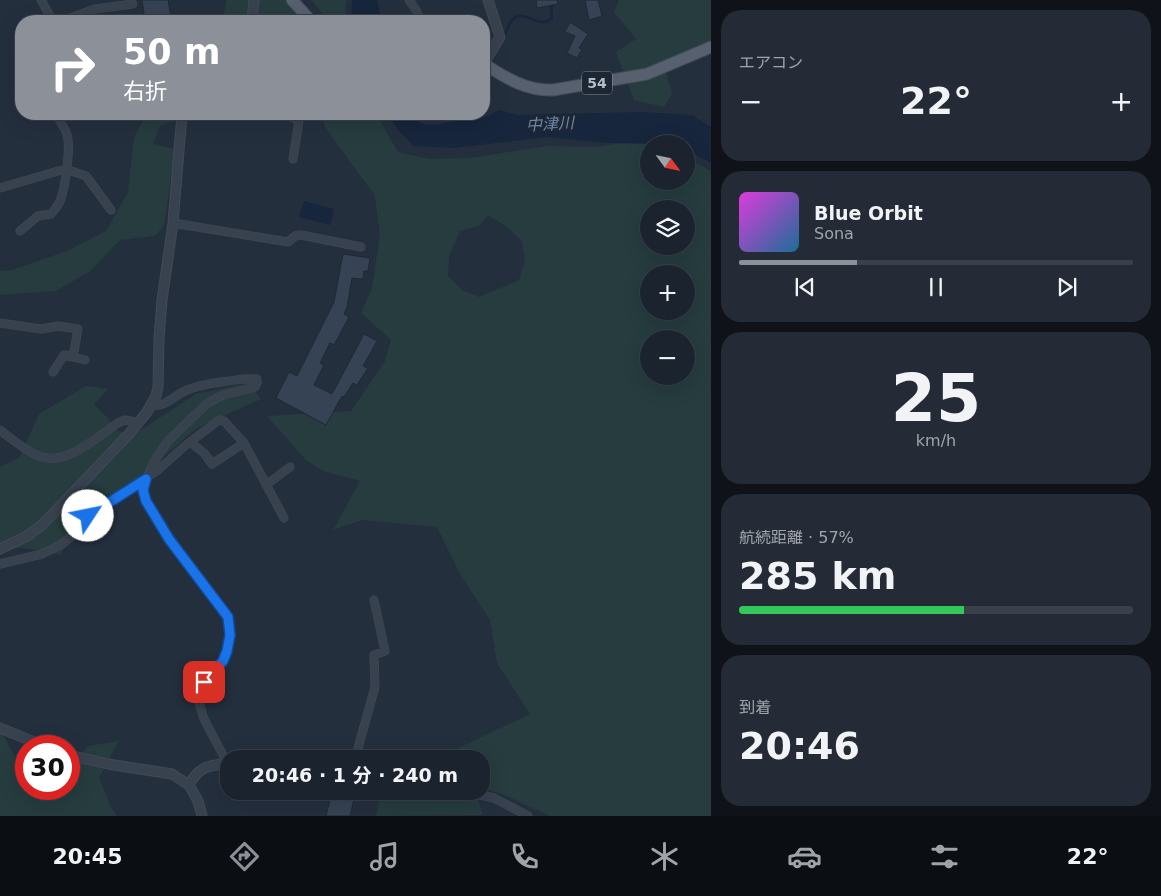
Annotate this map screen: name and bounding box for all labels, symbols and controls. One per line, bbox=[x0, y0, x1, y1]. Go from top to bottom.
text: 50 m bbox=[123, 32, 220, 72]
icon: right bbox=[40, 35, 105, 100]
text: エアコン bbox=[739, 53, 803, 72]
road number: 54 bbox=[582, 72, 612, 95]
text: 右折 bbox=[123, 79, 167, 104]
text: 22° bbox=[900, 79, 972, 123]
text: − bbox=[739, 85, 762, 118]
text: + bbox=[1110, 85, 1133, 118]
water label: 中津川 bbox=[526, 113, 576, 135]
north arrow bbox=[640, 135, 695, 190]
map controls bbox=[640, 135, 695, 385]
button: layers bbox=[640, 200, 695, 255]
text: Blue Orbit bbox=[814, 202, 923, 224]
text: Sona bbox=[814, 224, 854, 243]
button: + bbox=[640, 265, 695, 320]
icon: previous bbox=[791, 273, 819, 301]
icon: pause bbox=[922, 273, 950, 301]
icon: next bbox=[1053, 273, 1081, 301]
button: − bbox=[640, 330, 695, 385]
text: 25 bbox=[891, 361, 981, 436]
text: km/h bbox=[916, 431, 956, 450]
position arrow bbox=[61, 489, 113, 541]
text: 航続距離 · 57% bbox=[739, 528, 854, 547]
text: 285 km bbox=[739, 554, 896, 598]
pin bbox=[183, 661, 225, 703]
icon: arrive bbox=[190, 668, 218, 696]
text: 到着 bbox=[739, 698, 771, 717]
text: 20:46 bbox=[739, 724, 860, 768]
speed limit sign: 30 bbox=[15, 735, 80, 800]
text: 20:46 · 1 分 · 240 m bbox=[252, 764, 458, 786]
icon: directions bbox=[227, 839, 262, 874]
icon: music bbox=[367, 839, 402, 874]
icon: phone bbox=[507, 839, 542, 874]
icon: climate bbox=[647, 839, 682, 874]
icon: car bbox=[787, 839, 822, 874]
icon: filters bbox=[927, 839, 962, 874]
text: 20:45 bbox=[52, 844, 122, 869]
text: 22° bbox=[1067, 844, 1108, 869]

